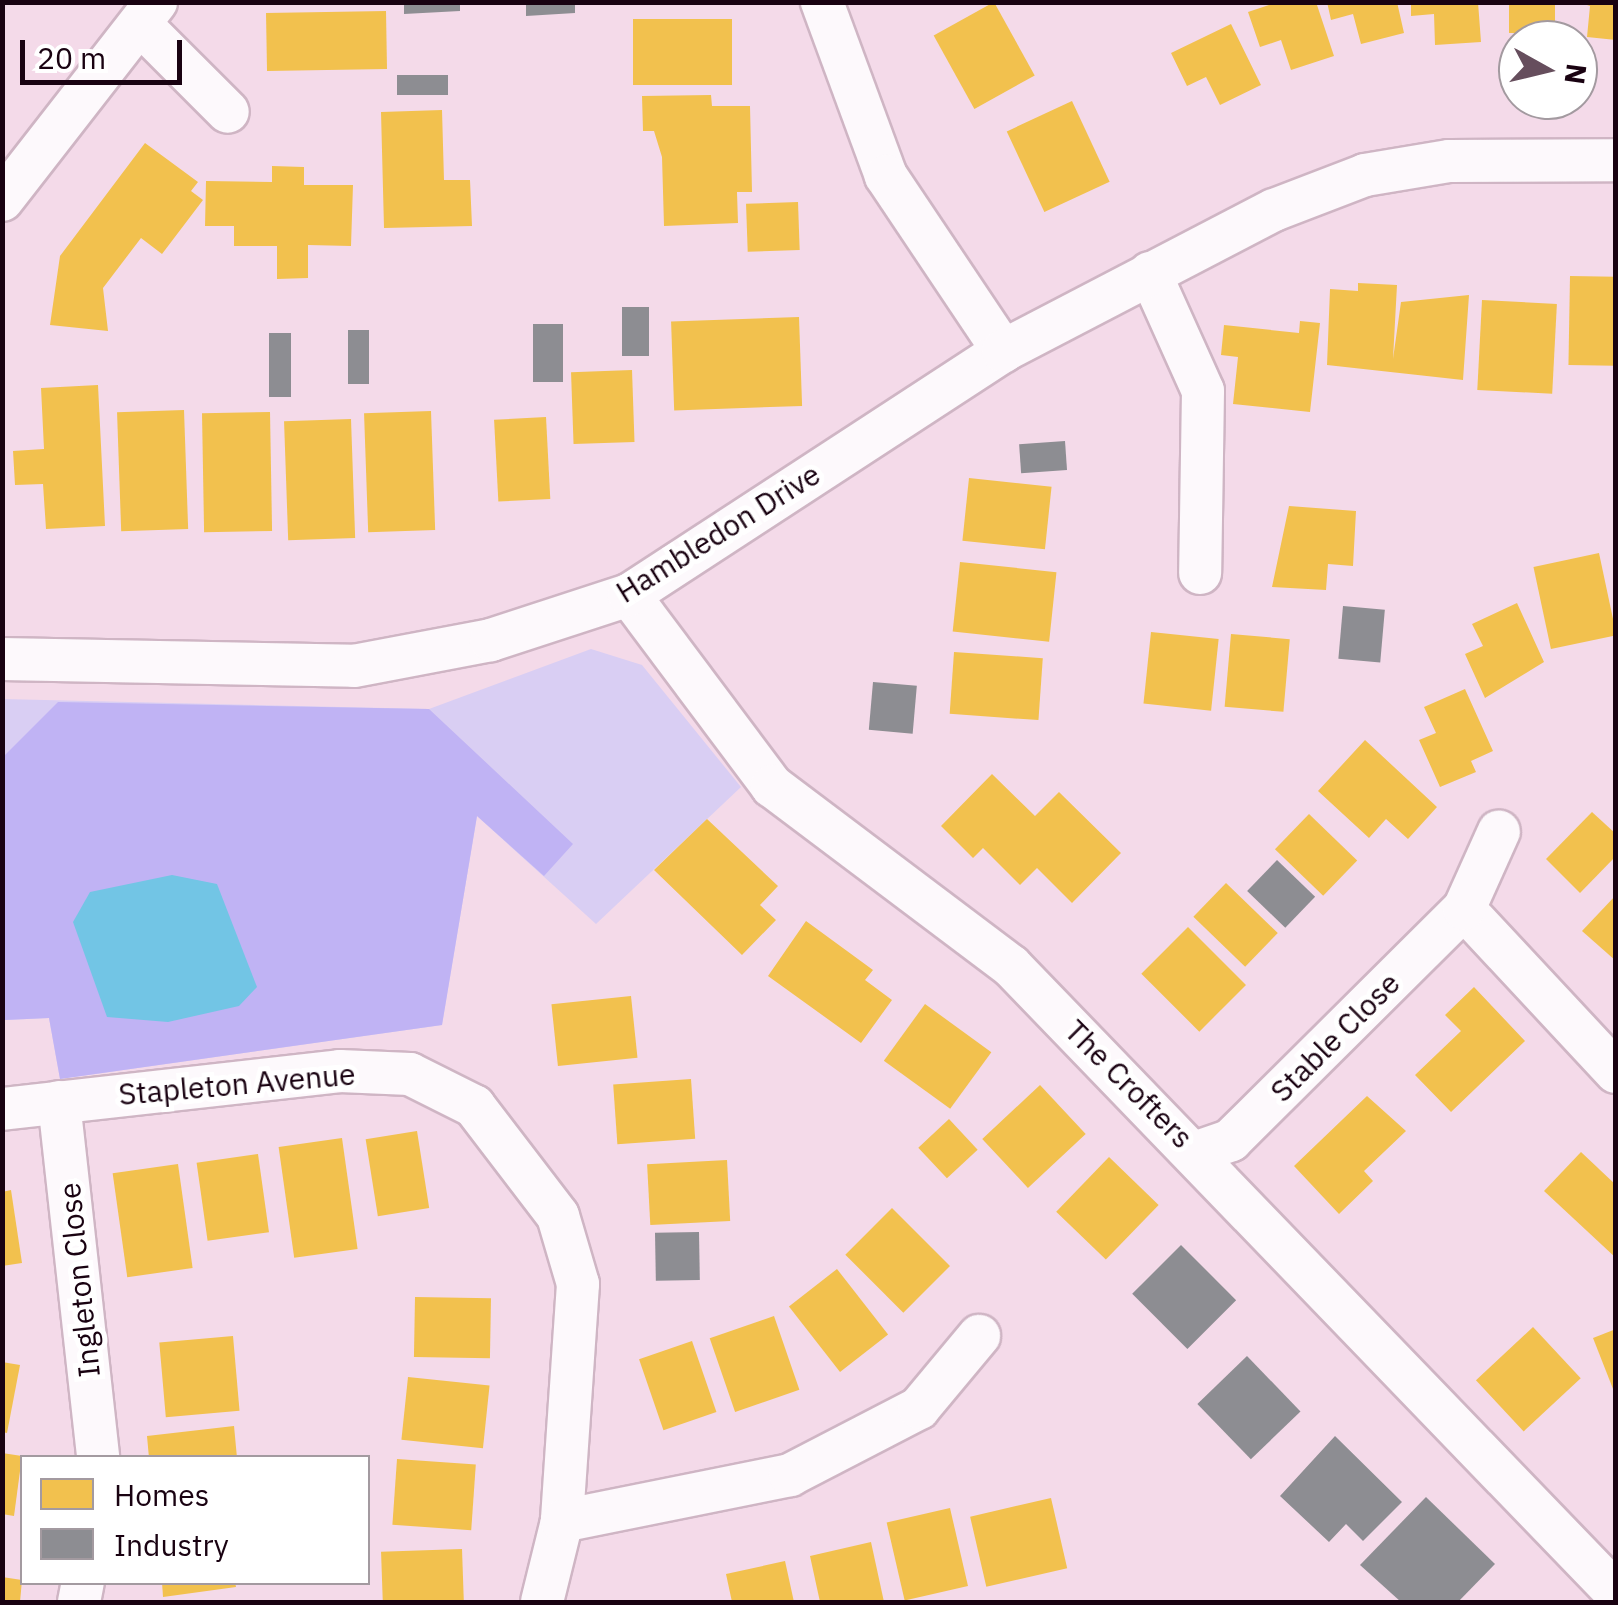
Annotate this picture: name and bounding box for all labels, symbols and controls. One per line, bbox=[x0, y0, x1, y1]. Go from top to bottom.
scale bar bbox=[25, 20, 188, 82]
north arrow bbox=[1498, 20, 1598, 120]
text: 20 m bbox=[37, 38, 106, 77]
text: N bbox=[1556, 61, 1596, 87]
street label: Hambledon Drive bbox=[609, 456, 827, 610]
street label: Stable Close bbox=[1263, 965, 1407, 1109]
street label: The Crofters bbox=[1058, 1013, 1200, 1155]
street label: Stapleton Avenue bbox=[117, 1056, 357, 1112]
street label: Ingleton Close bbox=[51, 1181, 107, 1379]
legend bbox=[20, 1455, 370, 1585]
text: Homes bbox=[114, 1475, 209, 1514]
text: Industry bbox=[114, 1525, 229, 1564]

